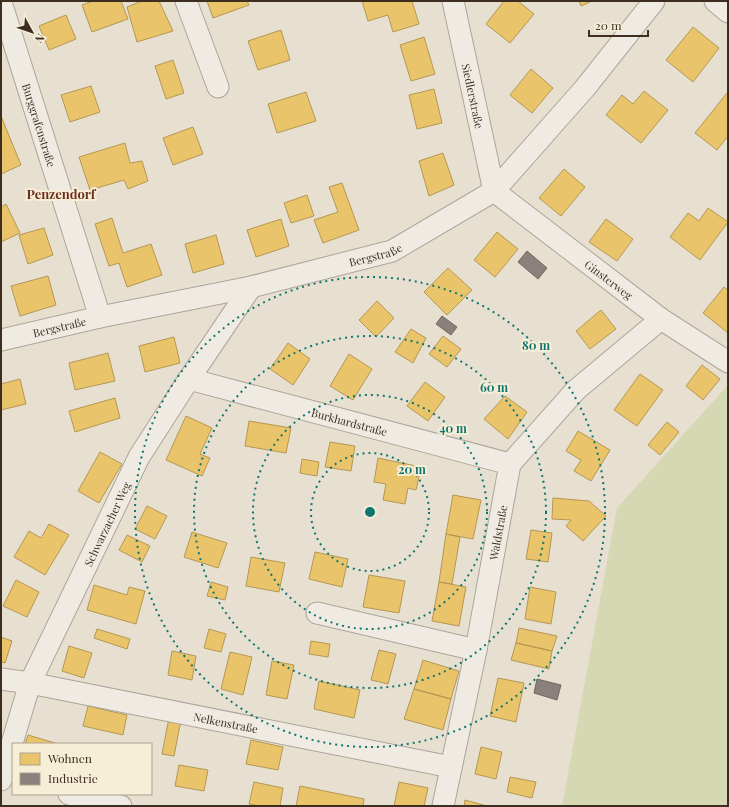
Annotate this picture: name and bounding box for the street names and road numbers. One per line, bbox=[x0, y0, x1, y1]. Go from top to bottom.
street label: Siedlerstraße bbox=[459, 62, 488, 130]
street label: Burggrafenstraße bbox=[19, 81, 60, 169]
street label: Bergstraße bbox=[347, 239, 405, 269]
street label: Ginsterweg bbox=[582, 256, 636, 302]
street label: Bergstraße bbox=[31, 313, 88, 340]
street label: Burkhardstraße bbox=[310, 404, 389, 439]
street label: Schwarzacher Weg bbox=[80, 479, 134, 569]
street label: Waldstraße bbox=[485, 503, 510, 562]
street label: Nelkenstraße bbox=[192, 708, 260, 736]

